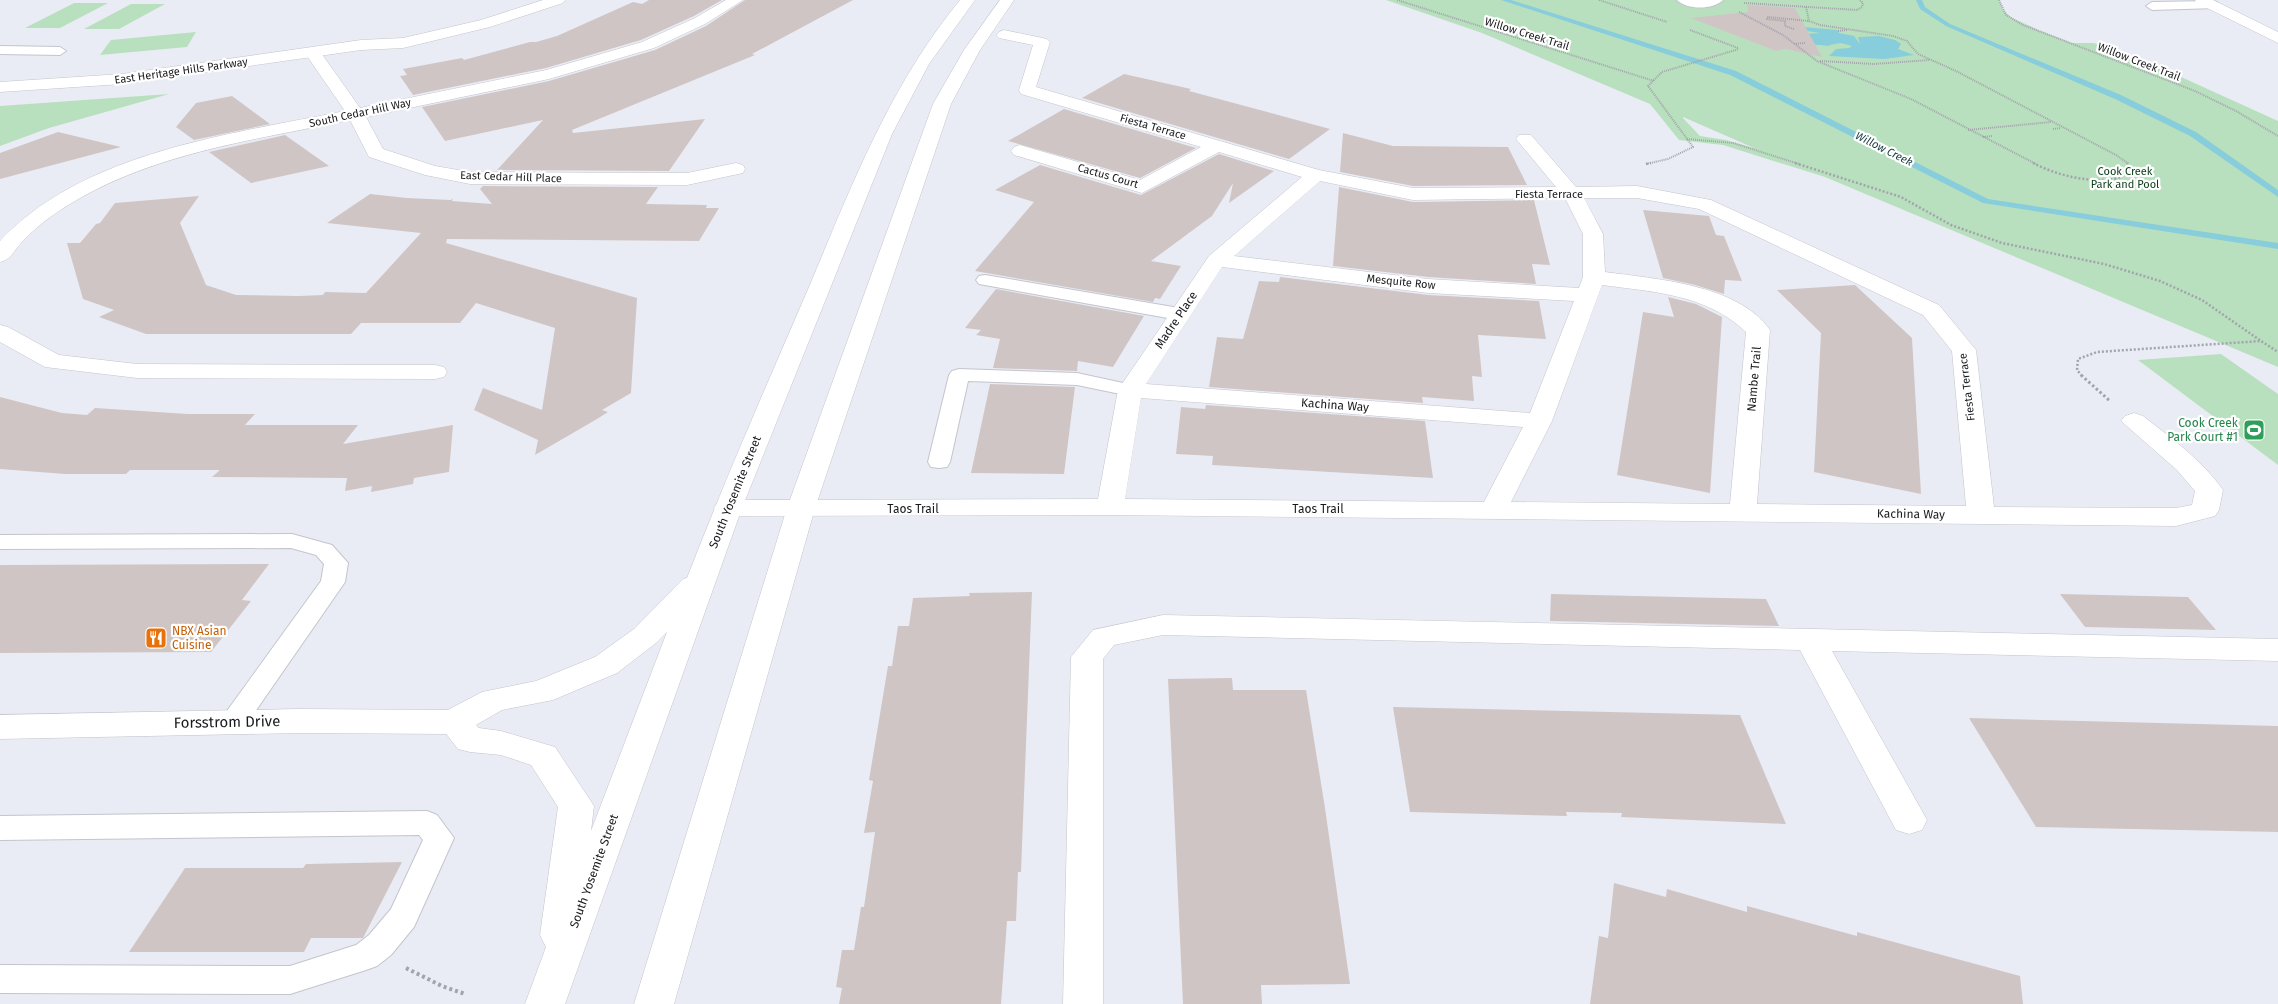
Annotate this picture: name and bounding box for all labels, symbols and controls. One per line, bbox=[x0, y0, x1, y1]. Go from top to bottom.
street label: Willow Creek Trail bbox=[1483, 15, 1571, 53]
street label: Willow Creek Trail bbox=[2096, 40, 2182, 84]
street label: East Heritage Hills Parkway bbox=[114, 55, 249, 87]
street label: South Cedar Hill Way bbox=[308, 96, 413, 130]
street label: Fiesta Terrace bbox=[1118, 111, 1188, 143]
water label: Willow Creek bbox=[1853, 129, 1915, 169]
street label: Cactus Court bbox=[1076, 161, 1140, 191]
park label: Cook Creek Park and Pool bbox=[2091, 165, 2159, 191]
street label: East Cedar Hill Place bbox=[460, 169, 562, 185]
street label: Fiesta Terrace bbox=[1515, 188, 1583, 201]
street label: Mesquite Row bbox=[1366, 272, 1436, 292]
street label: Madre Place bbox=[1152, 289, 1200, 351]
street label: Nambe Trail bbox=[1744, 345, 1764, 412]
street label: Fiesta Terrace bbox=[1956, 352, 1978, 422]
street label: Kachina Way bbox=[1300, 396, 1370, 414]
place label: Cook Creek Park Court #1 bbox=[2167, 416, 2239, 444]
sports icon: Cook Creek Park Court #1 bbox=[2242, 418, 2266, 442]
street label: South Yosemite Street bbox=[706, 433, 764, 550]
street label: Taos Trail bbox=[887, 502, 939, 516]
street label: Taos Trail bbox=[1292, 502, 1344, 516]
street label: Kachina Way bbox=[1877, 506, 1945, 522]
place label: NBX Asian Cuisine bbox=[172, 624, 226, 652]
restaurant icon: NBX Asian Cuisine bbox=[144, 626, 168, 650]
street label: Forsstrom Drive bbox=[174, 712, 280, 732]
street label: South Yosemite Street bbox=[567, 811, 621, 930]

